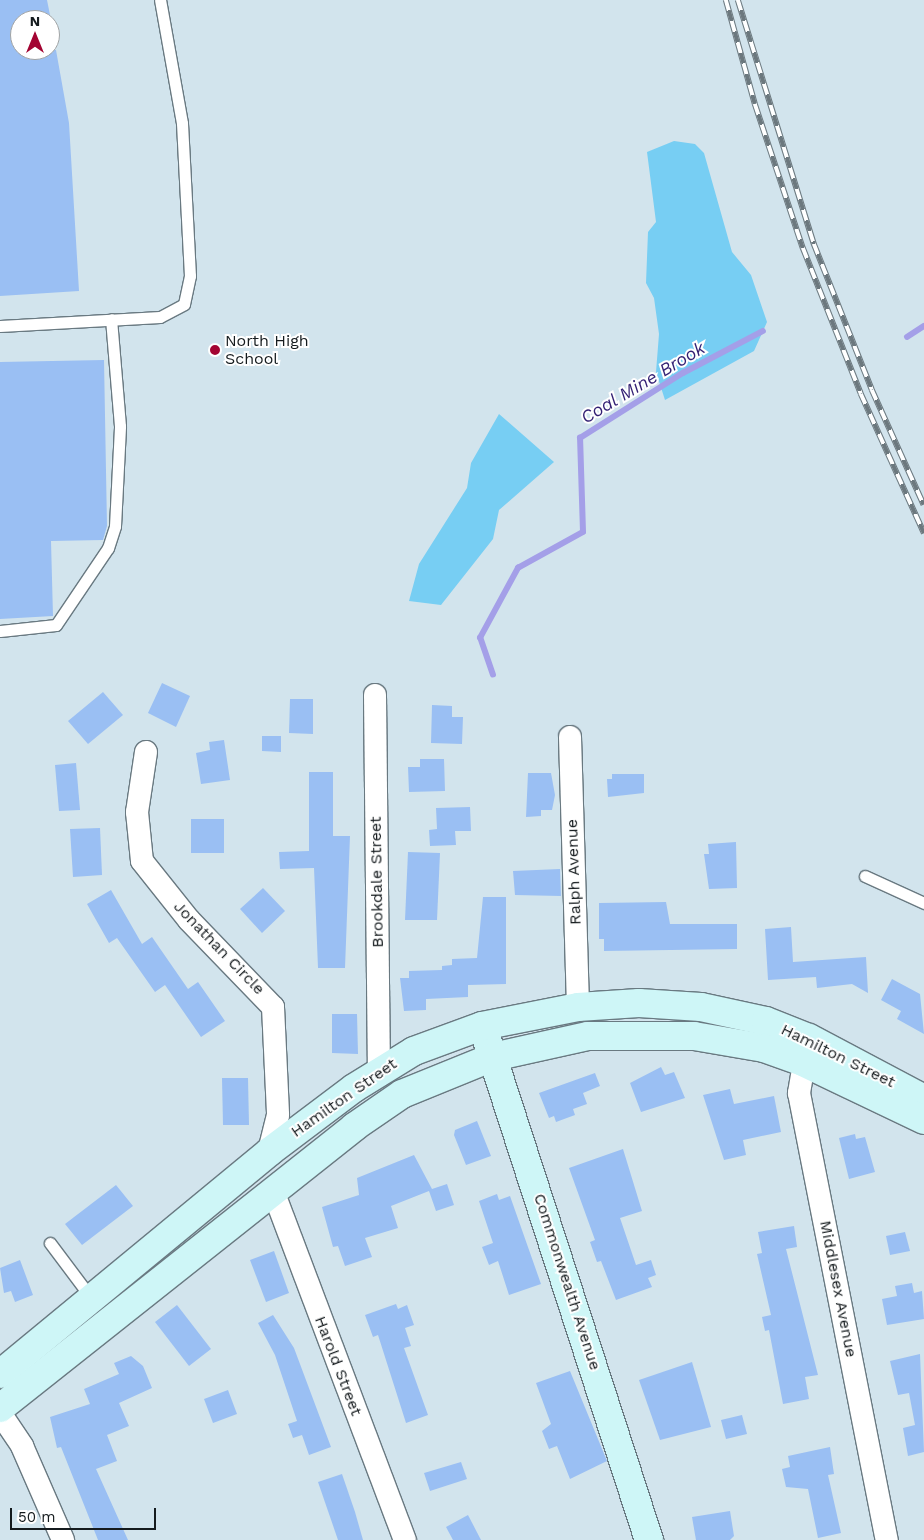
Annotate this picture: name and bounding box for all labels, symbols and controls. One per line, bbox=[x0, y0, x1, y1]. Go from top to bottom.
north arrow bbox=[10, 10, 60, 60]
text: N bbox=[30, 13, 40, 29]
place label: North High School bbox=[225, 331, 309, 369]
water label: Coal Mine Brook bbox=[577, 337, 709, 429]
marker: North High School bbox=[209, 344, 221, 356]
street label: Brookdale Street bbox=[366, 816, 388, 948]
street label: Ralph Avenue bbox=[563, 818, 585, 926]
street label: Jonathan Circle bbox=[169, 897, 269, 999]
street label: Hamilton Street bbox=[778, 1020, 898, 1092]
street label: Hamilton Street bbox=[287, 1054, 401, 1142]
street label: Commonwealth Avenue bbox=[529, 1191, 605, 1373]
street label: Middlesex Avenue bbox=[815, 1218, 861, 1360]
street label: Harold Street bbox=[310, 1313, 366, 1419]
scale bar bbox=[12, 1498, 159, 1530]
text: 50 m bbox=[18, 1508, 55, 1526]

